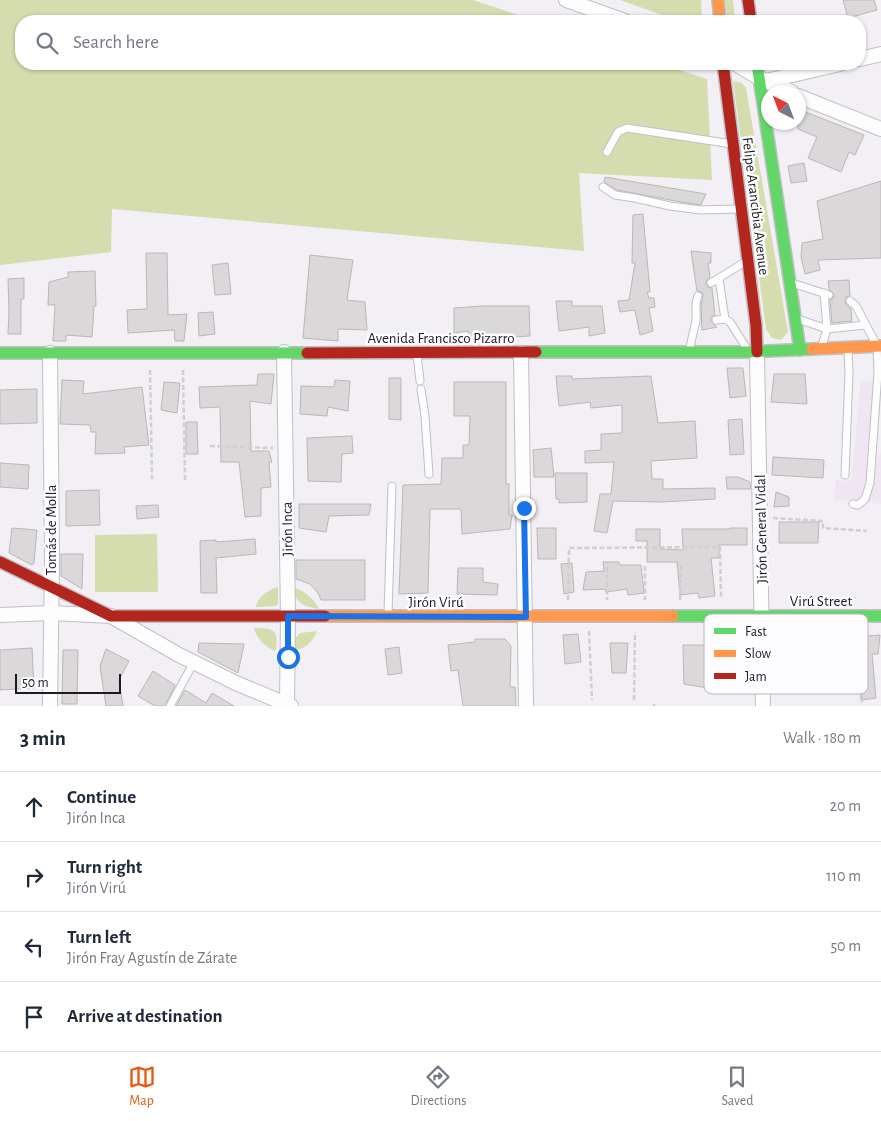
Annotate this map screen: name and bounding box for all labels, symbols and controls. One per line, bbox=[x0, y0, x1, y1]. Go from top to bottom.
search box bbox=[15, 15, 866, 70]
icon: search bbox=[33, 29, 61, 57]
text: Search here bbox=[73, 33, 159, 52]
north arrow bbox=[761, 85, 806, 130]
street label: Felipe Arancibia Avenue bbox=[740, 136, 771, 276]
street label: Avenida Francisco Pizarro bbox=[367, 331, 515, 346]
street label: Jirón General Vidal bbox=[753, 474, 770, 584]
street label: Tomás de Molla bbox=[44, 484, 59, 575]
route end bbox=[513, 497, 536, 520]
street label: Jirón Inca bbox=[280, 501, 295, 556]
street label: Virú Street bbox=[790, 594, 852, 609]
street label: Jirón Virú bbox=[408, 595, 464, 610]
legend bbox=[704, 614, 868, 694]
text: Fast bbox=[745, 625, 767, 639]
route start bbox=[277, 646, 300, 669]
text: Slow bbox=[745, 647, 772, 661]
text: Jam bbox=[745, 670, 767, 684]
scale bar bbox=[15, 671, 121, 694]
text: 50 m bbox=[22, 676, 49, 690]
text: 3 min bbox=[20, 728, 66, 749]
text: Walk · 180 m bbox=[783, 730, 861, 746]
text: Continue bbox=[67, 788, 136, 807]
icon: ahead bbox=[20, 793, 48, 821]
text: 20 m bbox=[830, 798, 861, 814]
text: Jirón Inca bbox=[67, 810, 125, 826]
text: Turn right bbox=[67, 858, 142, 877]
icon: right bbox=[20, 863, 48, 891]
text: 110 m bbox=[826, 868, 861, 884]
text: Jirón Virú bbox=[67, 880, 126, 896]
text: Turn left bbox=[67, 928, 131, 947]
icon: left bbox=[20, 933, 48, 961]
text: 50 m bbox=[830, 938, 861, 954]
text: Jirón Fray Agustín de Zárate bbox=[67, 950, 237, 966]
icon: arrive bbox=[20, 1003, 48, 1031]
text: Arrive at destination bbox=[67, 1007, 223, 1026]
tab: Map bbox=[128, 1063, 156, 1110]
tab: Directions bbox=[411, 1063, 466, 1110]
tab: Saved bbox=[721, 1063, 753, 1110]

